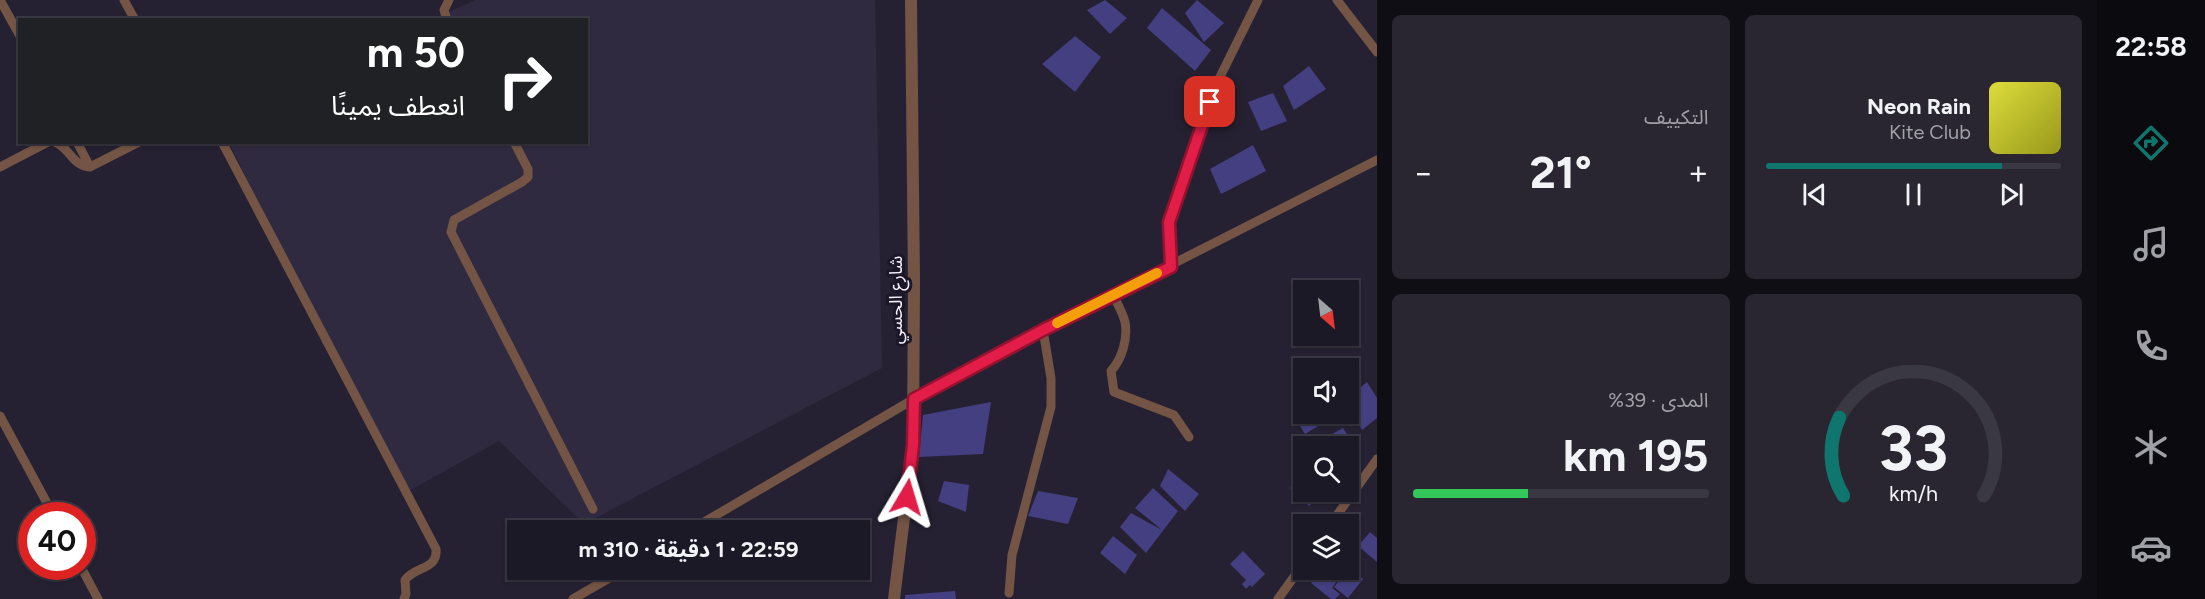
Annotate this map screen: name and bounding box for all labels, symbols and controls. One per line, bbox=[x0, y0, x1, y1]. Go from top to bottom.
text: 50 m bbox=[367, 27, 465, 78]
text: 22:58 bbox=[2115, 30, 2187, 63]
icon: right bbox=[486, 42, 564, 120]
pin bbox=[1184, 76, 1235, 127]
icon: arrive bbox=[1193, 85, 1226, 118]
text: انعطف يمينًا bbox=[331, 89, 465, 122]
text: Neon Rain bbox=[1867, 93, 1971, 120]
text: التكييف bbox=[1644, 105, 1709, 129]
text: Kite Club bbox=[1889, 120, 1971, 144]
icon: directions bbox=[2130, 122, 2172, 164]
text: 21° bbox=[1530, 145, 1592, 199]
text: − bbox=[1413, 153, 1434, 192]
text: + bbox=[1688, 153, 1709, 192]
icon: previous bbox=[1798, 178, 1831, 211]
icon: pause bbox=[1897, 178, 1930, 211]
icon: next bbox=[1995, 178, 2028, 211]
icon: music bbox=[2130, 223, 2172, 265]
street label: شارع الحسي bbox=[885, 256, 910, 344]
north arrow bbox=[1293, 280, 1359, 346]
map controls bbox=[1293, 280, 1359, 580]
icon: phone bbox=[2130, 325, 2172, 367]
button: sound bbox=[1293, 358, 1359, 424]
text: المدى · 39% bbox=[1608, 388, 1709, 412]
text: 33 bbox=[1879, 411, 1948, 486]
icon: climate bbox=[2130, 426, 2172, 468]
text: 195 km bbox=[1563, 428, 1709, 482]
button: search bbox=[1293, 436, 1359, 502]
position arrow bbox=[875, 465, 939, 529]
text: km/h bbox=[1889, 481, 1938, 506]
speed limit sign: 40 bbox=[18, 502, 96, 580]
button: layers bbox=[1293, 514, 1359, 580]
icon: car bbox=[2130, 527, 2172, 569]
text: 22:59 · 1 دقيقة · 310 m bbox=[578, 536, 799, 563]

